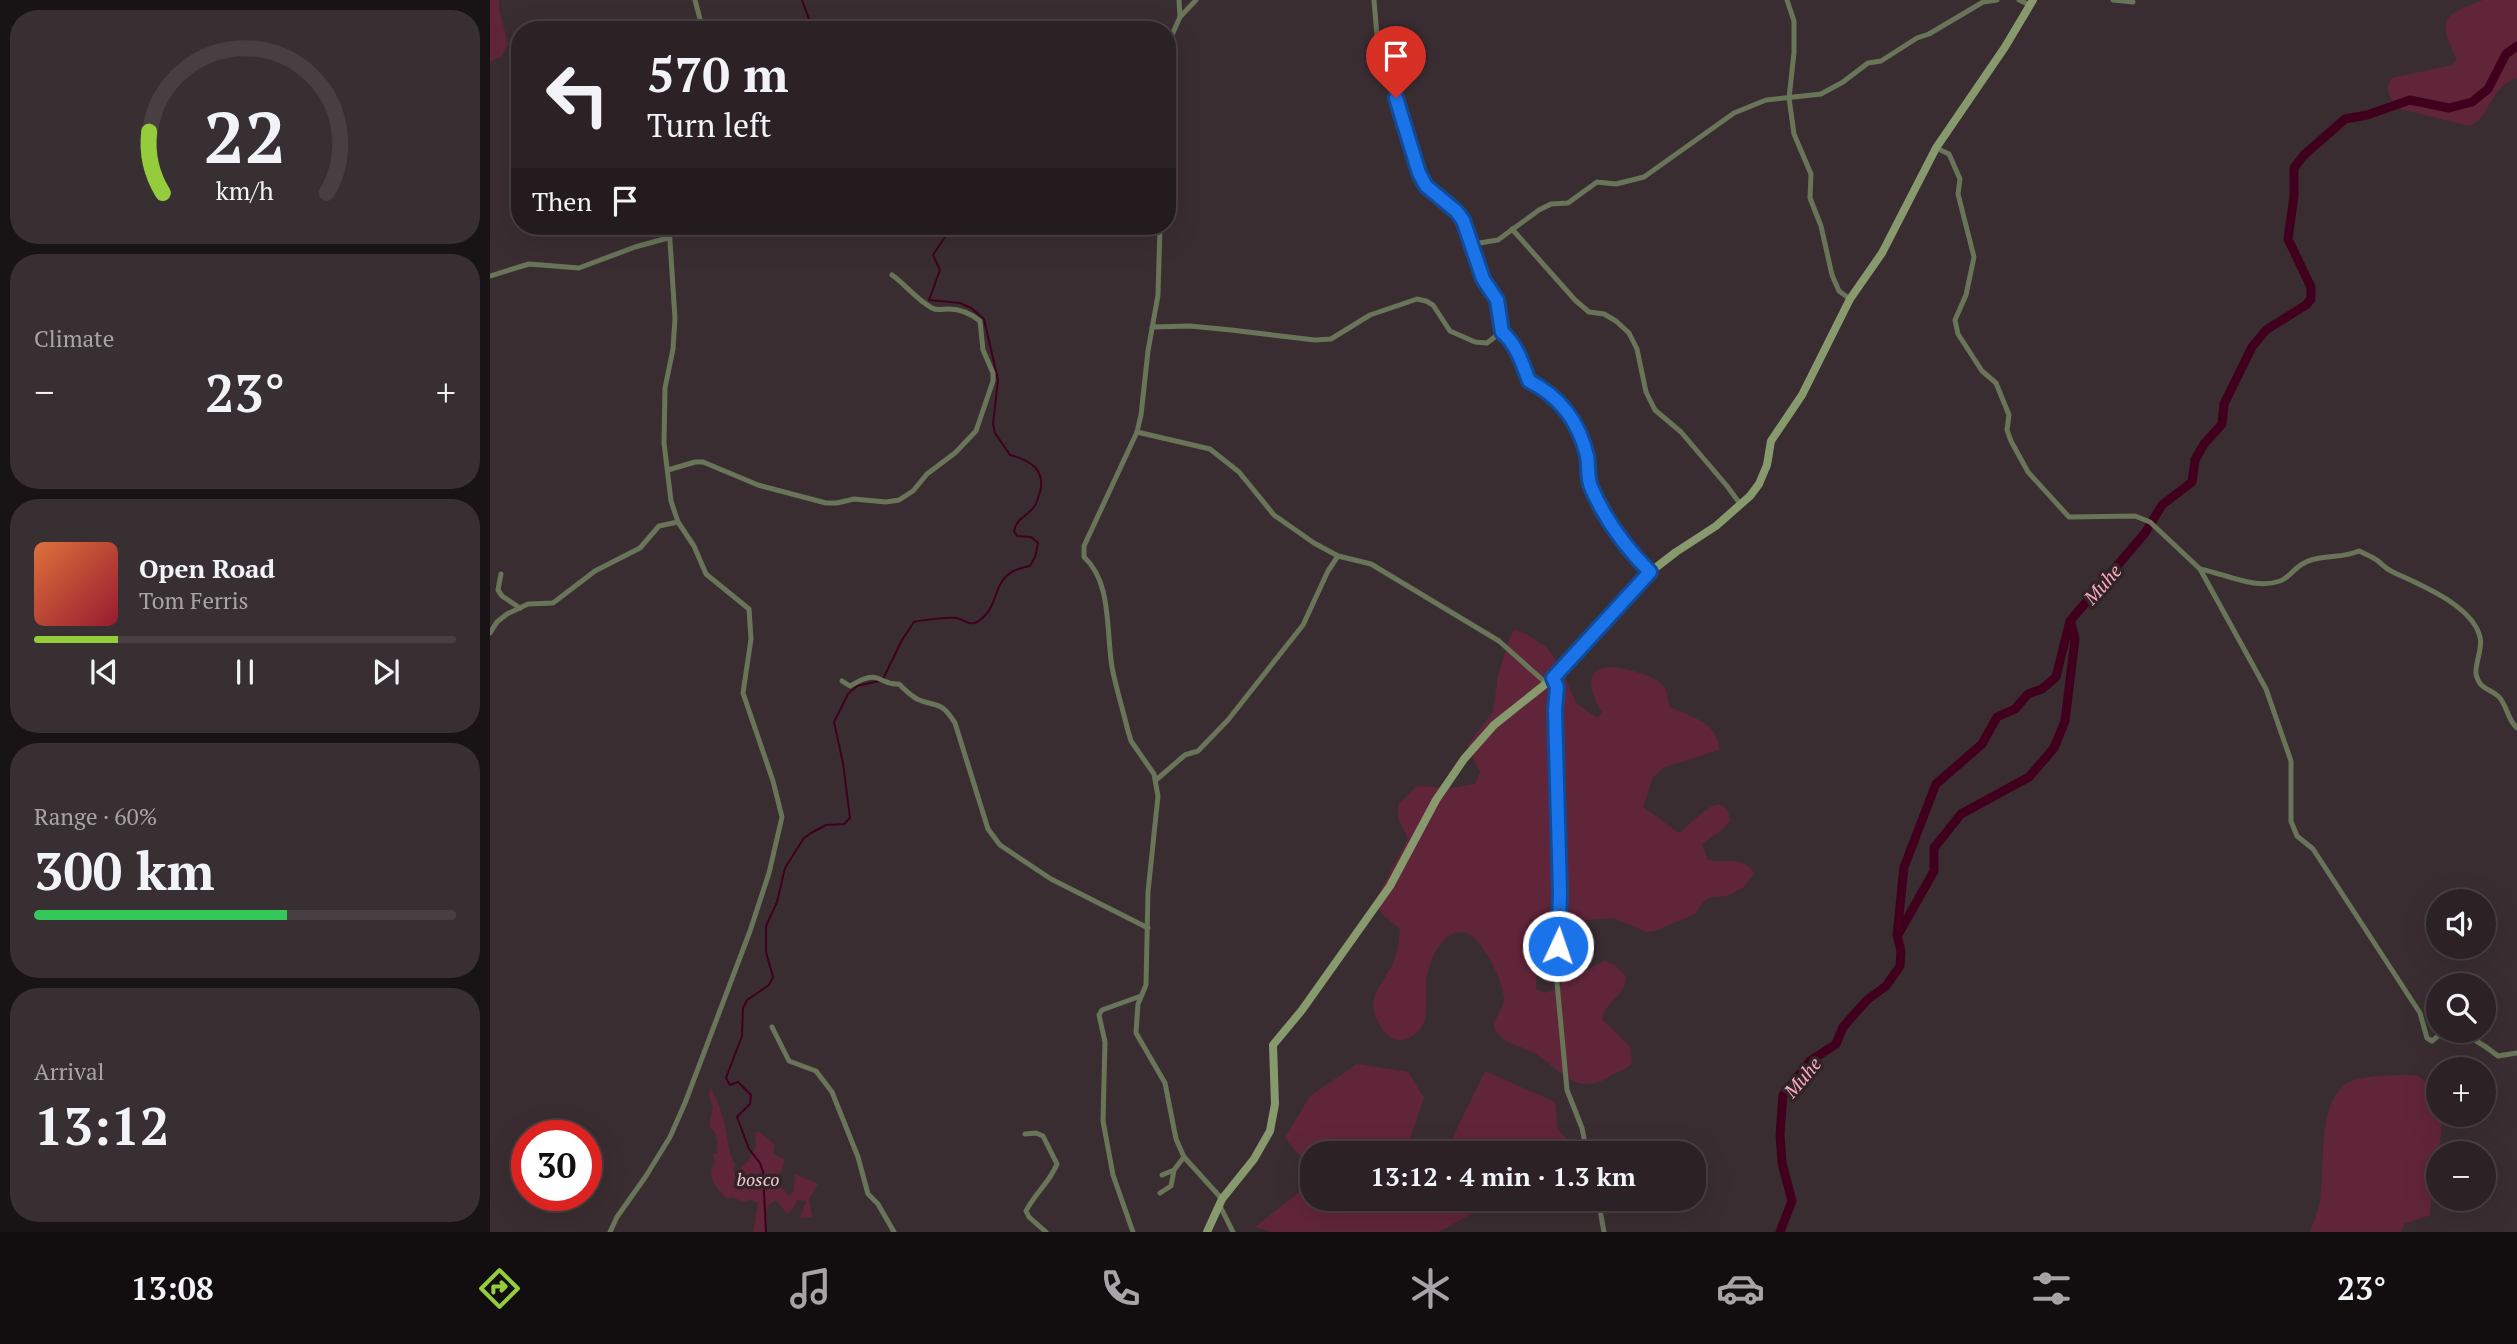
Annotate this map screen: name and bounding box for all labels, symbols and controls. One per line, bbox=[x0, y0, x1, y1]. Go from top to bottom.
pin bbox=[1366, 26, 1426, 98]
icon: arrive bbox=[1377, 37, 1415, 75]
text: 570 m bbox=[647, 41, 789, 106]
icon: left bbox=[532, 49, 623, 140]
text: 22 bbox=[204, 88, 286, 185]
text: Turn left bbox=[647, 104, 771, 146]
text: km/h bbox=[216, 174, 274, 207]
icon: arrive bbox=[606, 182, 644, 220]
text: Then bbox=[532, 184, 592, 218]
text: Climate bbox=[34, 323, 114, 354]
text: 23° bbox=[205, 358, 285, 427]
text: − bbox=[34, 367, 54, 417]
text: + bbox=[436, 367, 456, 417]
text: Open Road bbox=[139, 551, 275, 585]
water label: Muhe bbox=[2077, 558, 2127, 610]
text: Tom Ferris bbox=[139, 585, 249, 616]
icon: previous bbox=[85, 653, 123, 691]
icon: pause bbox=[226, 653, 264, 691]
icon: next bbox=[367, 653, 405, 691]
text: Range · 60% bbox=[34, 801, 157, 832]
text: 300 km bbox=[34, 836, 215, 905]
map controls bbox=[2426, 889, 2496, 1211]
button: sound bbox=[2426, 889, 2496, 959]
position arrow bbox=[1521, 909, 1595, 983]
button: search bbox=[2426, 973, 2496, 1043]
water label: Muhe bbox=[1777, 1051, 1826, 1103]
text: Arrival bbox=[34, 1056, 105, 1087]
button: + bbox=[2426, 1057, 2496, 1127]
text: 13:12 bbox=[34, 1091, 169, 1160]
speed limit sign: 30 bbox=[511, 1120, 602, 1211]
button: − bbox=[2426, 1141, 2496, 1211]
text: 13:12 · 4 min · 1.3 km bbox=[1370, 1159, 1636, 1193]
park label: bosco bbox=[736, 1167, 780, 1191]
icon: directions bbox=[475, 1264, 524, 1313]
icon: music bbox=[786, 1264, 835, 1313]
icon: phone bbox=[1096, 1264, 1145, 1313]
icon: climate bbox=[1406, 1264, 1455, 1313]
icon: car bbox=[1716, 1264, 1765, 1313]
icon: filters bbox=[2027, 1264, 2076, 1313]
text: 13:08 bbox=[131, 1267, 214, 1309]
text: 23° bbox=[2337, 1267, 2386, 1309]

